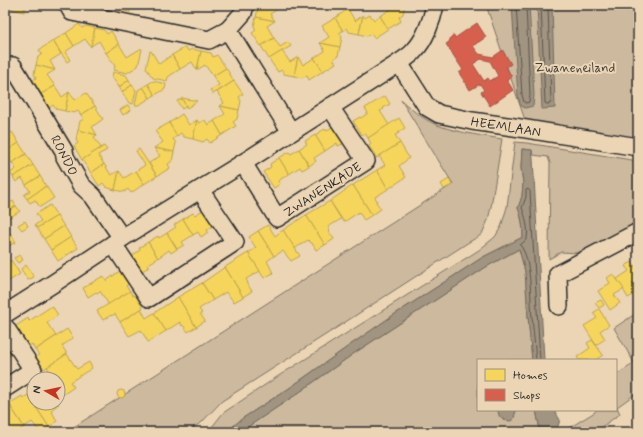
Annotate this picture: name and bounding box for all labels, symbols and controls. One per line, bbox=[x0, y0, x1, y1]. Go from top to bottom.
park label: Zwaneneiland bbox=[535, 60, 615, 77]
street label: HEEMLAAN bbox=[469, 114, 542, 141]
street label: RONDO bbox=[46, 133, 81, 179]
street label: ZWANENKADE bbox=[281, 158, 365, 222]
legend bbox=[477, 359, 617, 411]
text: Homes bbox=[513, 368, 548, 384]
north arrow bbox=[26, 371, 66, 411]
text: N bbox=[30, 385, 45, 394]
text: Shops bbox=[513, 388, 540, 404]

